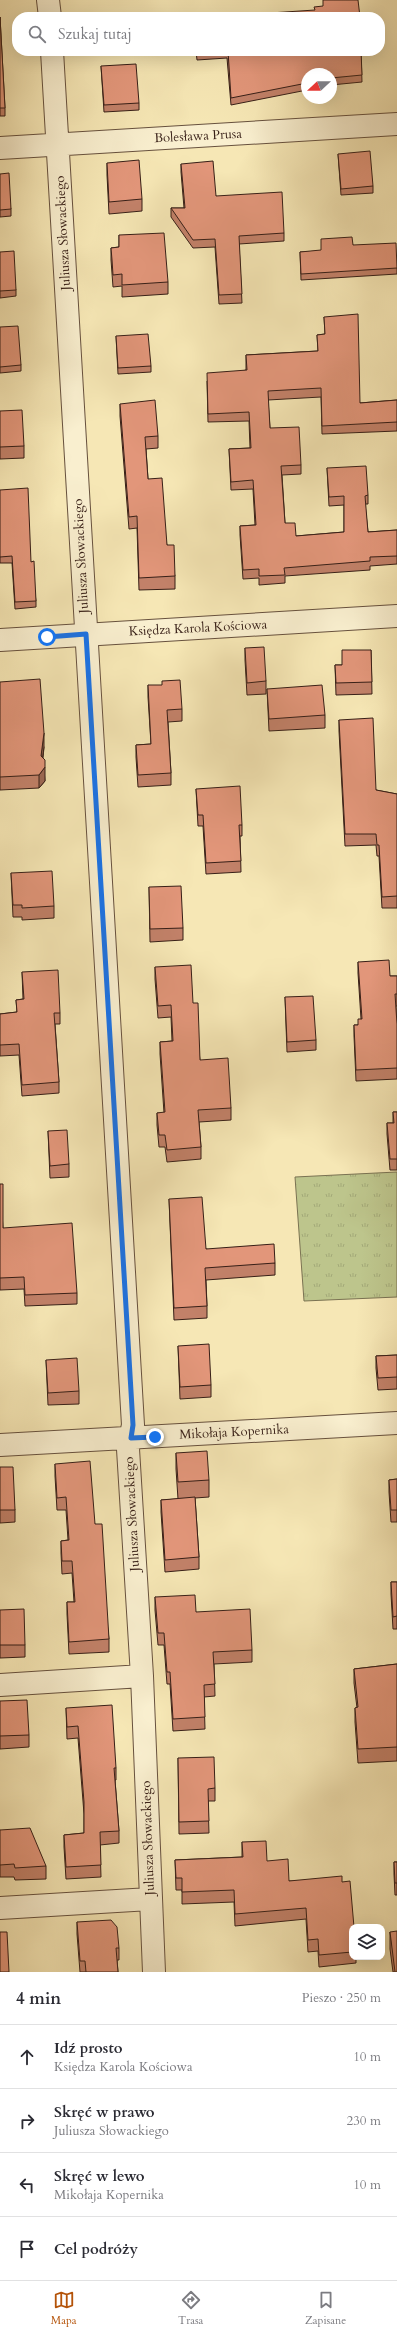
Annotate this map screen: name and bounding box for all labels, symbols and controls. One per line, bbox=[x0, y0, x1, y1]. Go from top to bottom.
search box bbox=[12, 12, 385, 56]
icon: search bbox=[26, 23, 48, 45]
text: Szukaj tutaj bbox=[58, 24, 132, 44]
north arrow bbox=[301, 68, 337, 104]
street label: Bolesława Prusa bbox=[154, 125, 243, 147]
street label: Juliusza Słowackiego bbox=[51, 175, 75, 293]
street label: Juliusza Słowackiego bbox=[69, 498, 93, 616]
street label: Księdza Karola Kościowa bbox=[128, 615, 268, 641]
route start bbox=[38, 628, 56, 646]
street label: Mikołaja Kopernika bbox=[179, 1420, 290, 1444]
route end bbox=[146, 1428, 164, 1446]
street label: Juliusza Słowackiego bbox=[120, 1456, 144, 1574]
street label: Juliusza Słowackiego bbox=[137, 1780, 159, 1898]
map controls bbox=[349, 1924, 385, 1960]
button: layers bbox=[349, 1924, 385, 1960]
text: 4 min bbox=[16, 1987, 61, 2010]
text: Pieszo · 250 m bbox=[302, 1989, 381, 2007]
text: Idź prosto bbox=[54, 2038, 122, 2058]
icon: ahead bbox=[16, 2046, 38, 2068]
text: 10 m bbox=[353, 2048, 381, 2066]
text: Księdza Karola Kościowa bbox=[54, 2058, 193, 2076]
text: Skręć w prawo bbox=[54, 2102, 155, 2122]
icon: right bbox=[16, 2110, 38, 2132]
text: 230 m bbox=[347, 2112, 381, 2130]
text: Juliusza Słowackiego bbox=[54, 2122, 169, 2140]
text: Skręć w lewo bbox=[54, 2166, 144, 2186]
icon: left bbox=[16, 2174, 38, 2196]
text: 10 m bbox=[353, 2176, 381, 2194]
text: Mikołaja Kopernika bbox=[54, 2186, 164, 2204]
icon: arrive bbox=[16, 2238, 38, 2260]
text: Cel podróży bbox=[54, 2239, 138, 2259]
tab: Mapa bbox=[51, 2289, 77, 2328]
tab: Trasa bbox=[178, 2289, 203, 2328]
tab: Zapisane bbox=[305, 2289, 346, 2328]

